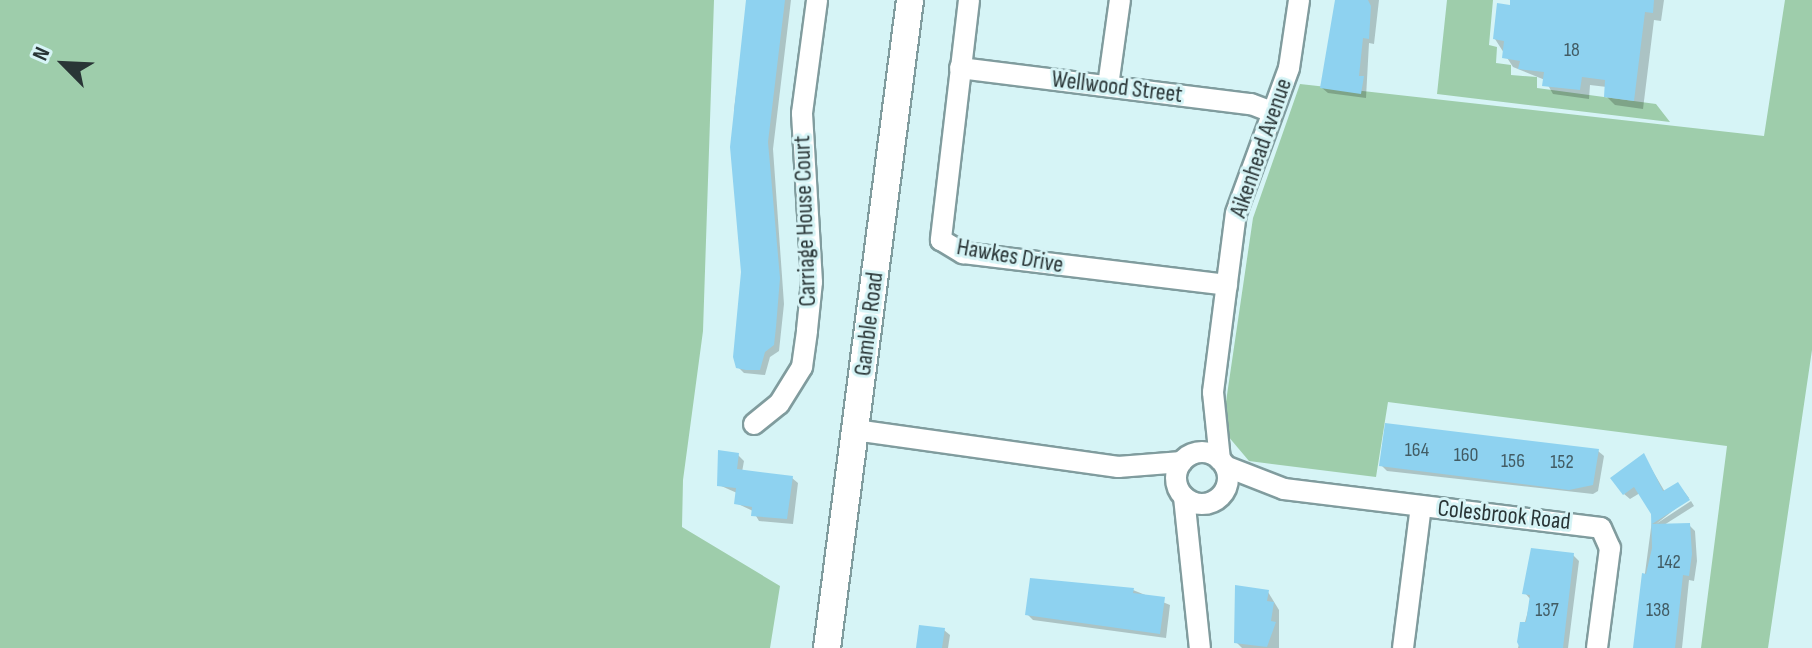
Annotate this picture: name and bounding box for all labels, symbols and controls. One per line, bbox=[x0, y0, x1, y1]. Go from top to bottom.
north arrow bbox=[24, 24, 104, 104]
house number: 18 bbox=[1564, 38, 1580, 62]
text: N bbox=[27, 43, 56, 65]
street label: Wellwood Street bbox=[1050, 65, 1184, 109]
street label: Aikenhead Avenue bbox=[1224, 75, 1298, 221]
street label: Carriage House Court bbox=[788, 135, 822, 307]
street label: Hawkes Drive bbox=[955, 232, 1065, 280]
street label: Gamble Road bbox=[848, 270, 890, 378]
house number: 164 bbox=[1405, 438, 1429, 462]
house number: 160 bbox=[1454, 443, 1478, 467]
house number: 156 bbox=[1501, 449, 1525, 473]
house number: 152 bbox=[1550, 450, 1574, 474]
street label: Colesbrook Road bbox=[1436, 494, 1572, 536]
house number: 142 bbox=[1657, 550, 1681, 574]
house number: 137 bbox=[1535, 598, 1559, 622]
house number: 138 bbox=[1646, 598, 1670, 622]

